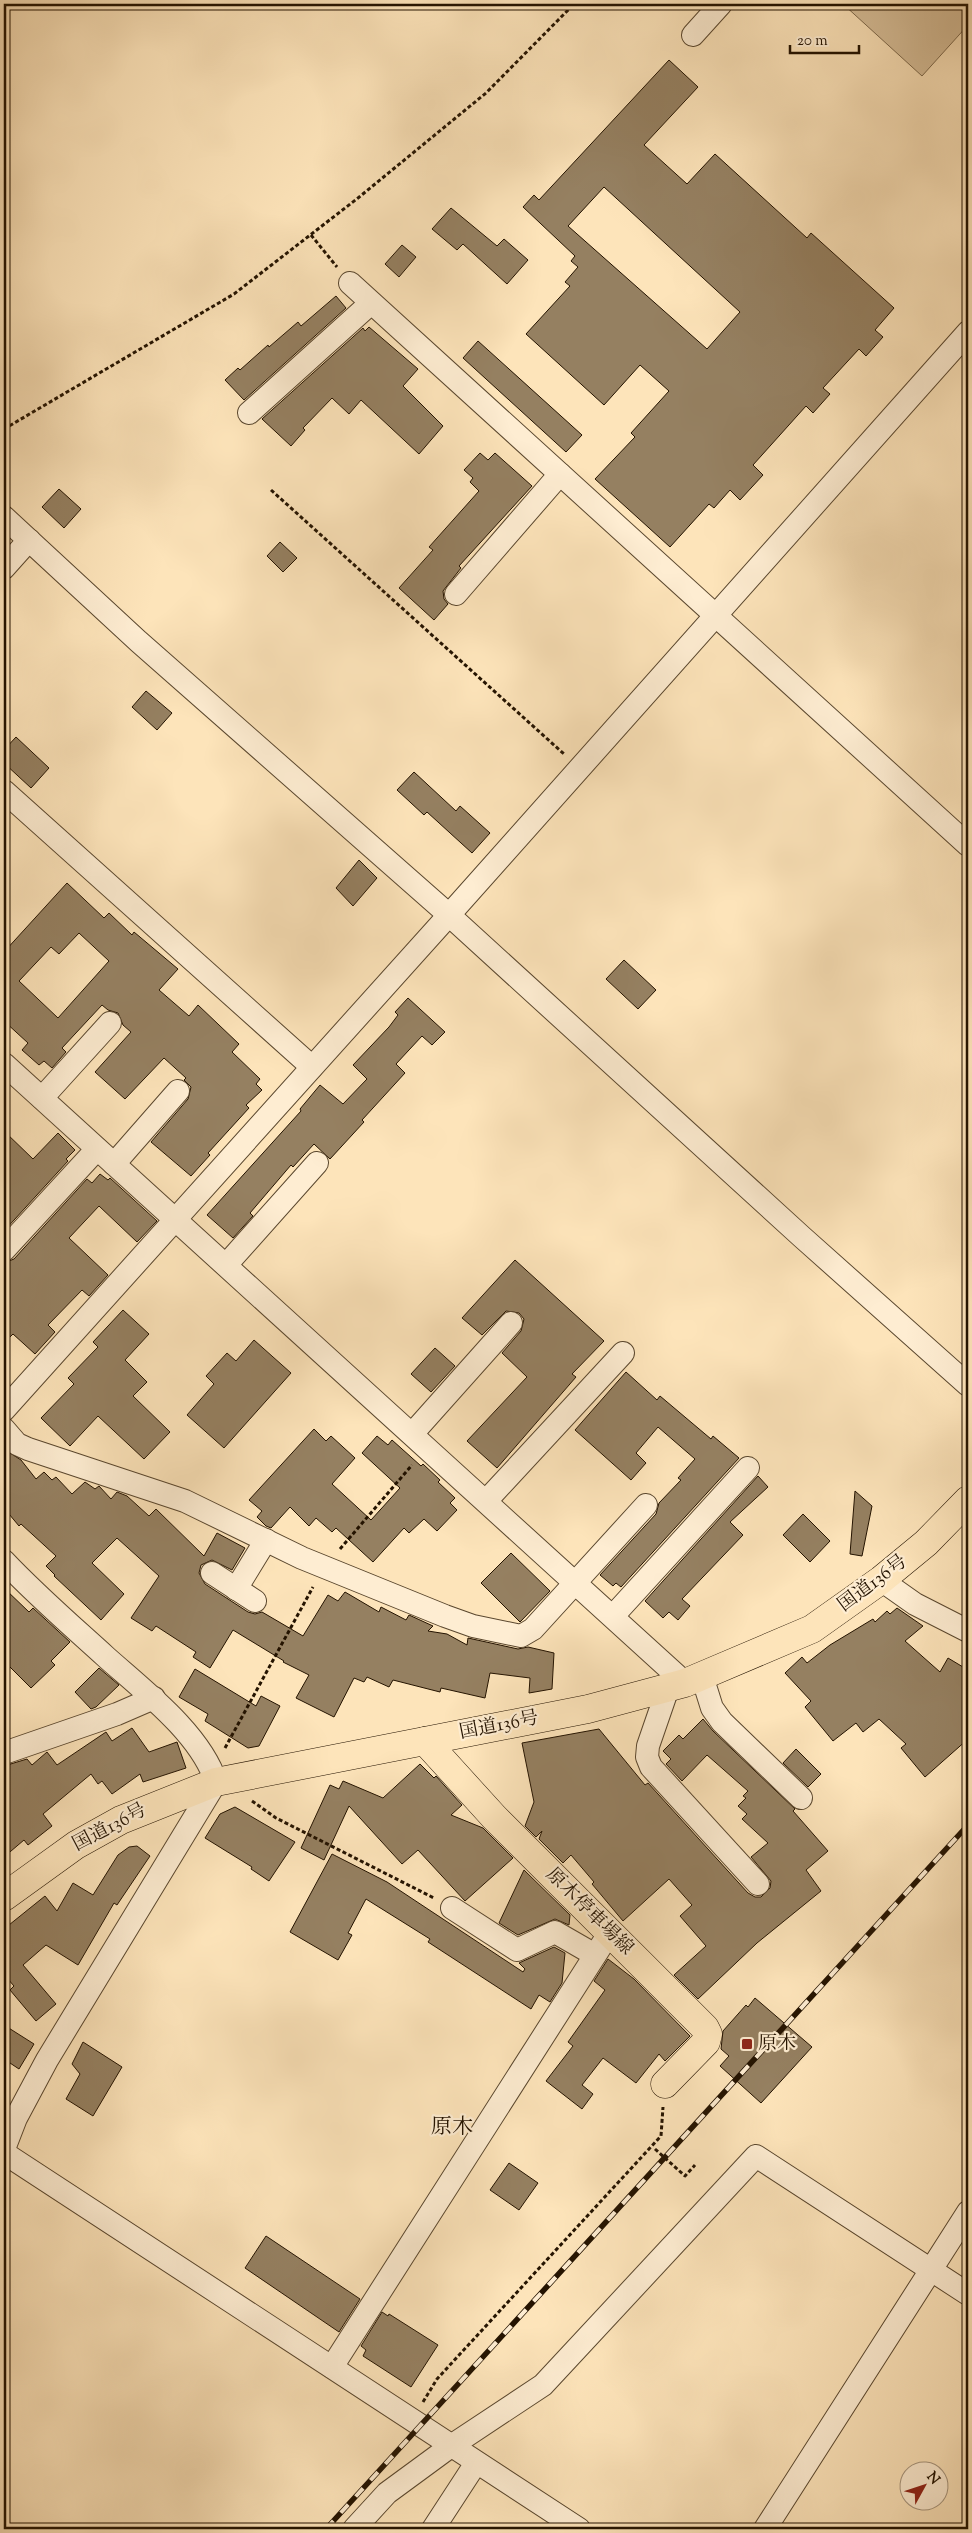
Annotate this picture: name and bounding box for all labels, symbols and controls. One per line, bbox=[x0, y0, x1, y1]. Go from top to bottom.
scale bar bbox=[790, 22, 858, 54]
text: 20 m bbox=[797, 31, 828, 52]
street label: 国道136号 bbox=[833, 1549, 913, 1619]
street label: 国道136号 bbox=[457, 1705, 541, 1747]
street label: 国道136号 bbox=[68, 1797, 152, 1859]
street label: 原木停車場線 bbox=[539, 1862, 639, 1962]
place label: 原木 bbox=[758, 2031, 796, 2058]
marker: 原木 bbox=[740, 2037, 754, 2051]
district label: 原木 bbox=[431, 2113, 473, 2143]
north arrow bbox=[900, 2460, 950, 2510]
text: N bbox=[921, 2468, 944, 2490]

